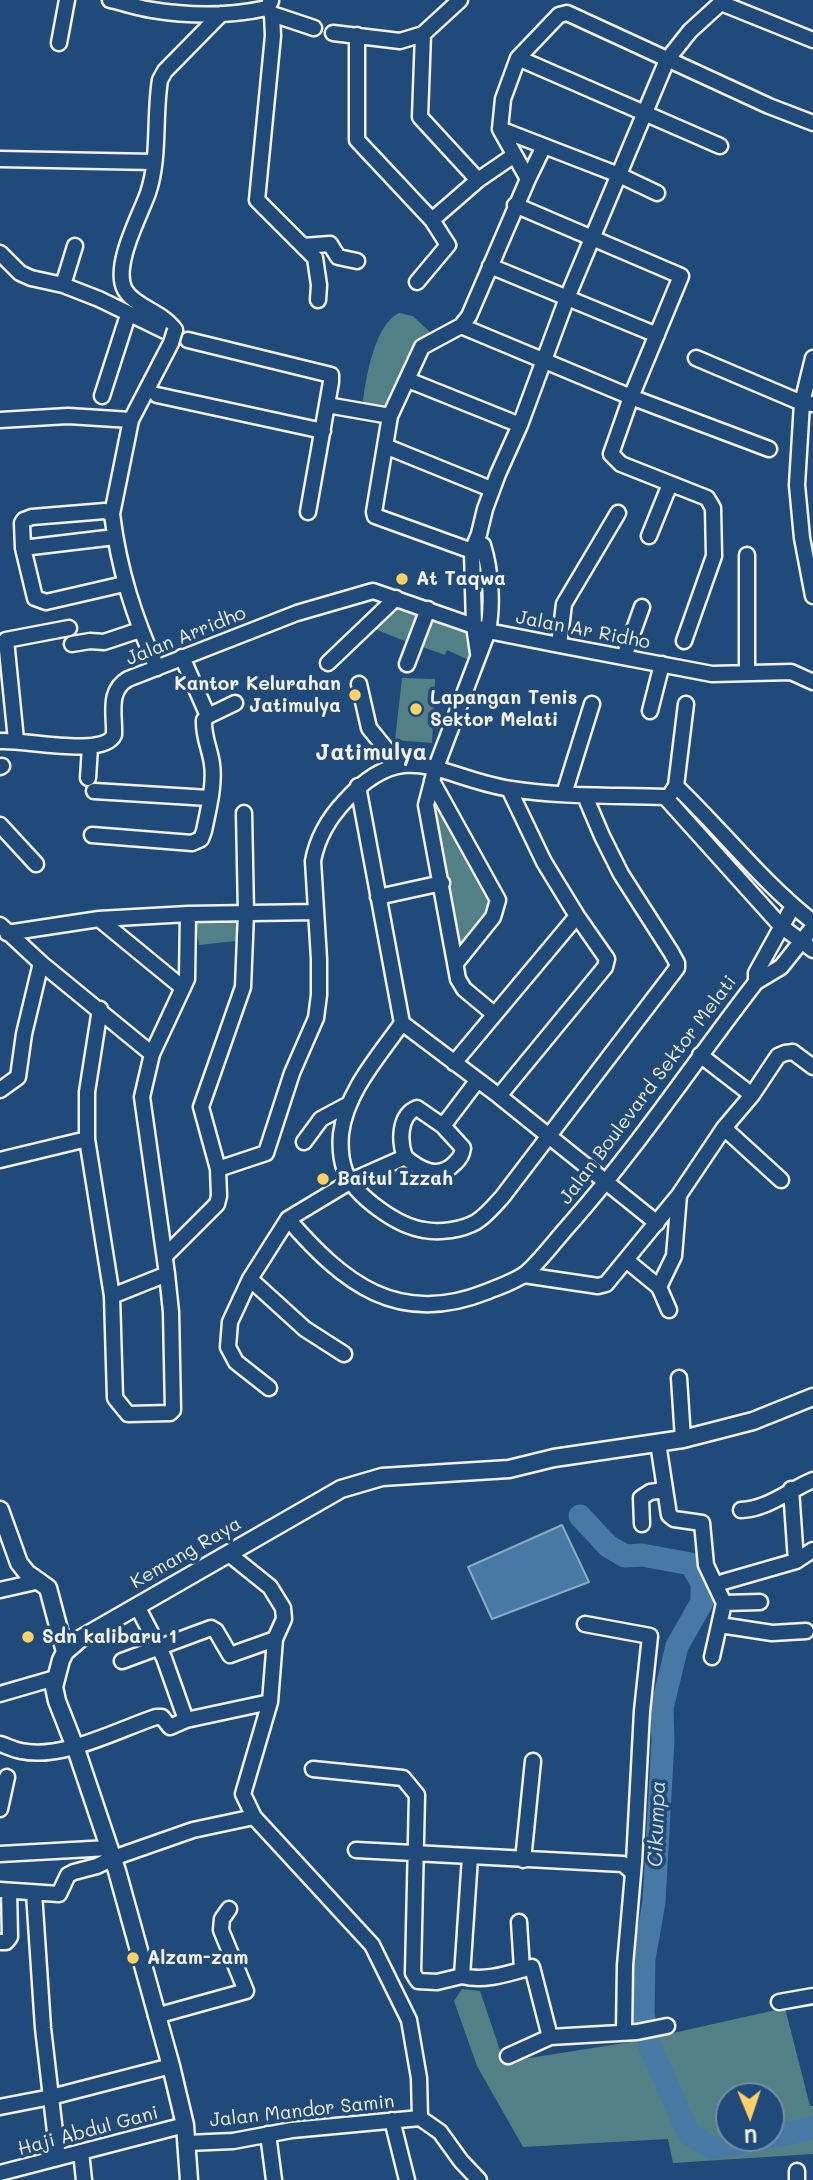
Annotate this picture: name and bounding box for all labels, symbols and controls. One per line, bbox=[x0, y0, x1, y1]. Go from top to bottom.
place label: At Taqwa bbox=[416, 568, 506, 590]
marker: At Taqwa bbox=[394, 571, 410, 587]
street label: Jalan Arridho bbox=[123, 602, 249, 670]
street label: Jalan Ar Ridho bbox=[514, 606, 652, 654]
place label: Kantor Kelurahan Jatimulya bbox=[174, 673, 341, 717]
marker: Kantor Kelurahan Jatimulya bbox=[347, 687, 363, 703]
place label: Lapangan Tenis Sektor Melati bbox=[430, 687, 577, 731]
marker: Lapangan Tenis Sektor Melati bbox=[408, 701, 424, 717]
district label: Jatimulya bbox=[315, 739, 427, 767]
street label: Jalan Boulevard Sektor Melati bbox=[554, 971, 742, 1209]
place label: Baitul Izzah bbox=[337, 1168, 453, 1190]
marker: Baitul Izzah bbox=[315, 1171, 331, 1187]
street label: Kemang Raya bbox=[127, 1512, 245, 1594]
place label: Sdn kalibaru 1 bbox=[42, 1626, 177, 1648]
marker: Sdn kalibaru 1 bbox=[20, 1629, 36, 1645]
water label: Cikumpa bbox=[643, 1780, 671, 1868]
place label: Alzam-zam bbox=[147, 1947, 248, 1969]
marker: Alzam-zam bbox=[125, 1950, 141, 1966]
north arrow bbox=[715, 2082, 785, 2152]
street label: Jalan Mandor Samin bbox=[208, 2090, 396, 2132]
street label: Haji Abdul Gani bbox=[15, 2101, 161, 2161]
text: U bbox=[744, 2124, 758, 2149]

